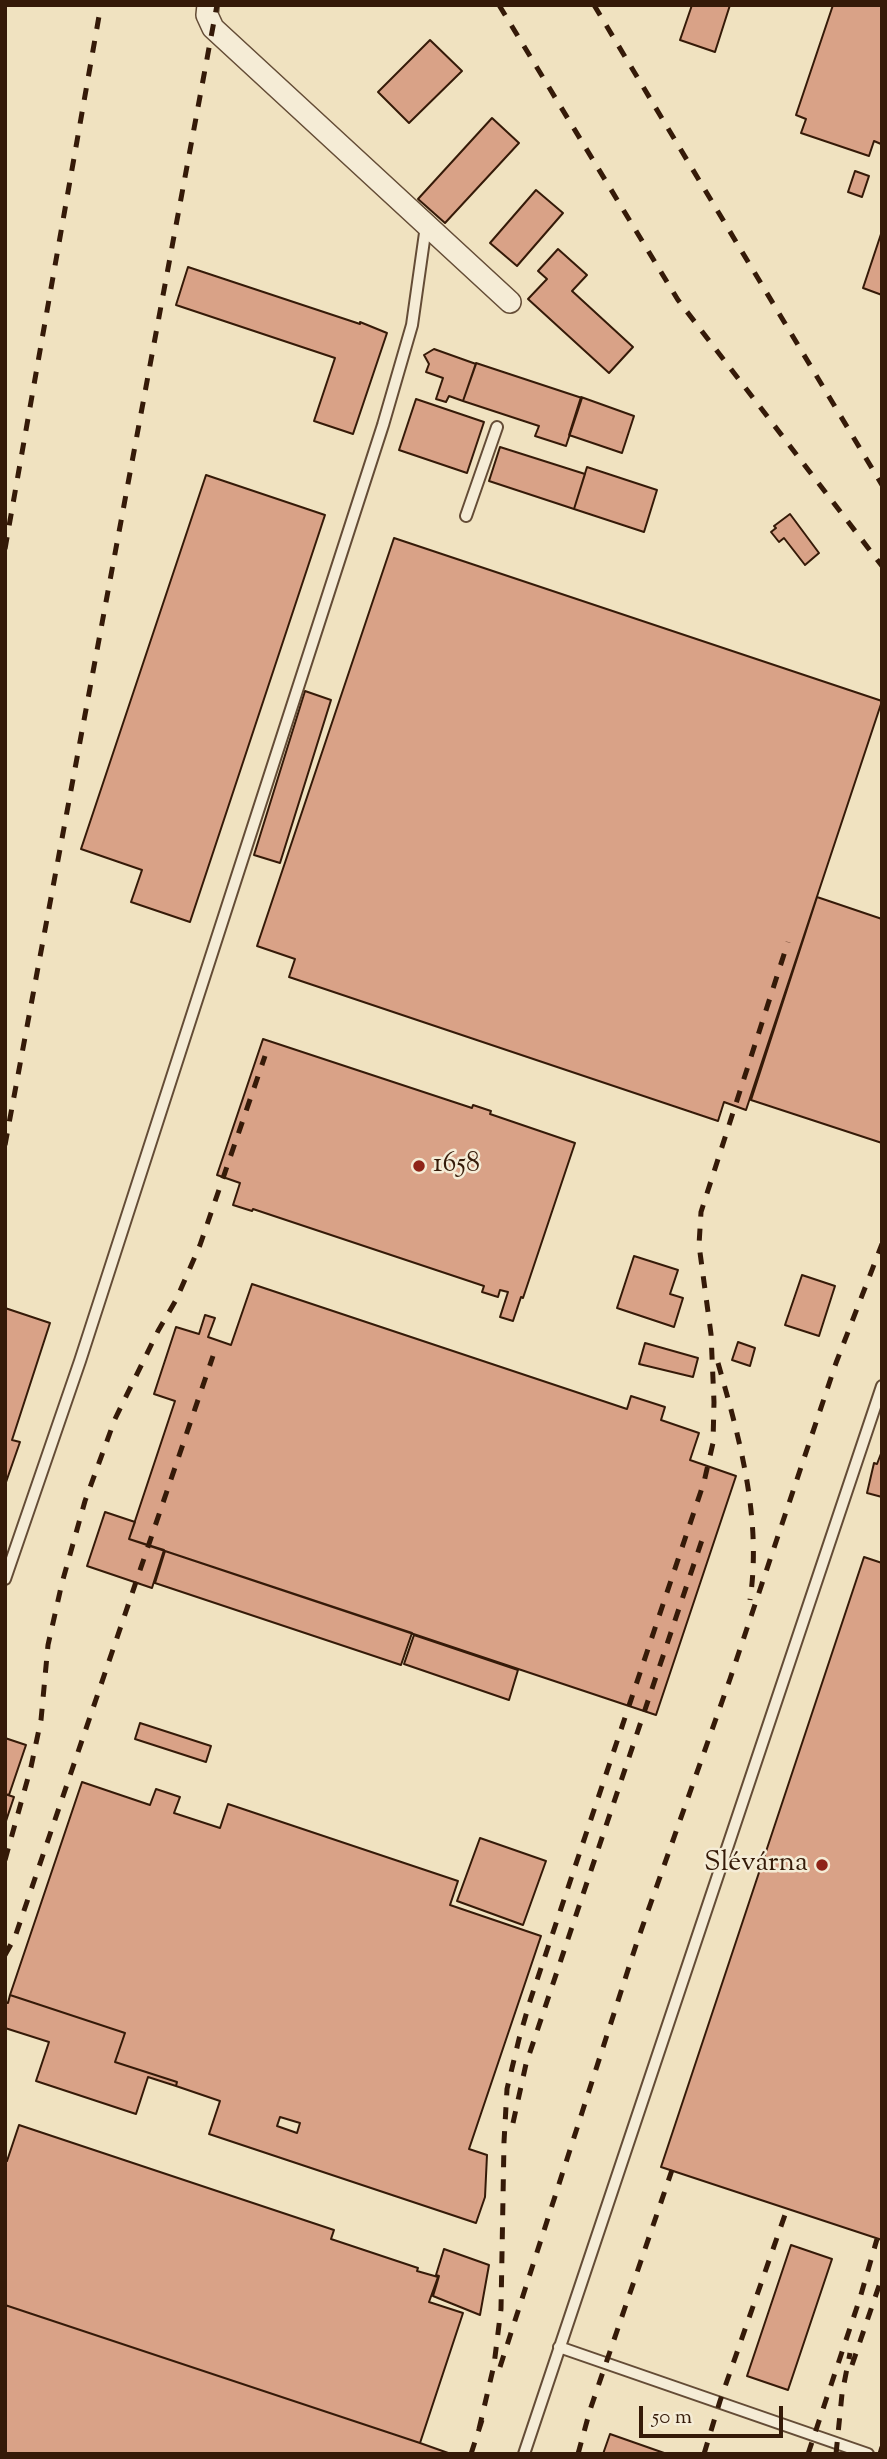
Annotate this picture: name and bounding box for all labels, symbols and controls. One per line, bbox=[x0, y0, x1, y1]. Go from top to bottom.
place label: 1658 bbox=[433, 1149, 480, 1183]
marker: 1658 bbox=[411, 1158, 427, 1174]
place label: Slévárna bbox=[704, 1848, 808, 1882]
marker: Slévárna bbox=[814, 1857, 830, 1873]
scale bar bbox=[642, 2392, 786, 2436]
text: 50 m bbox=[652, 2403, 692, 2433]

